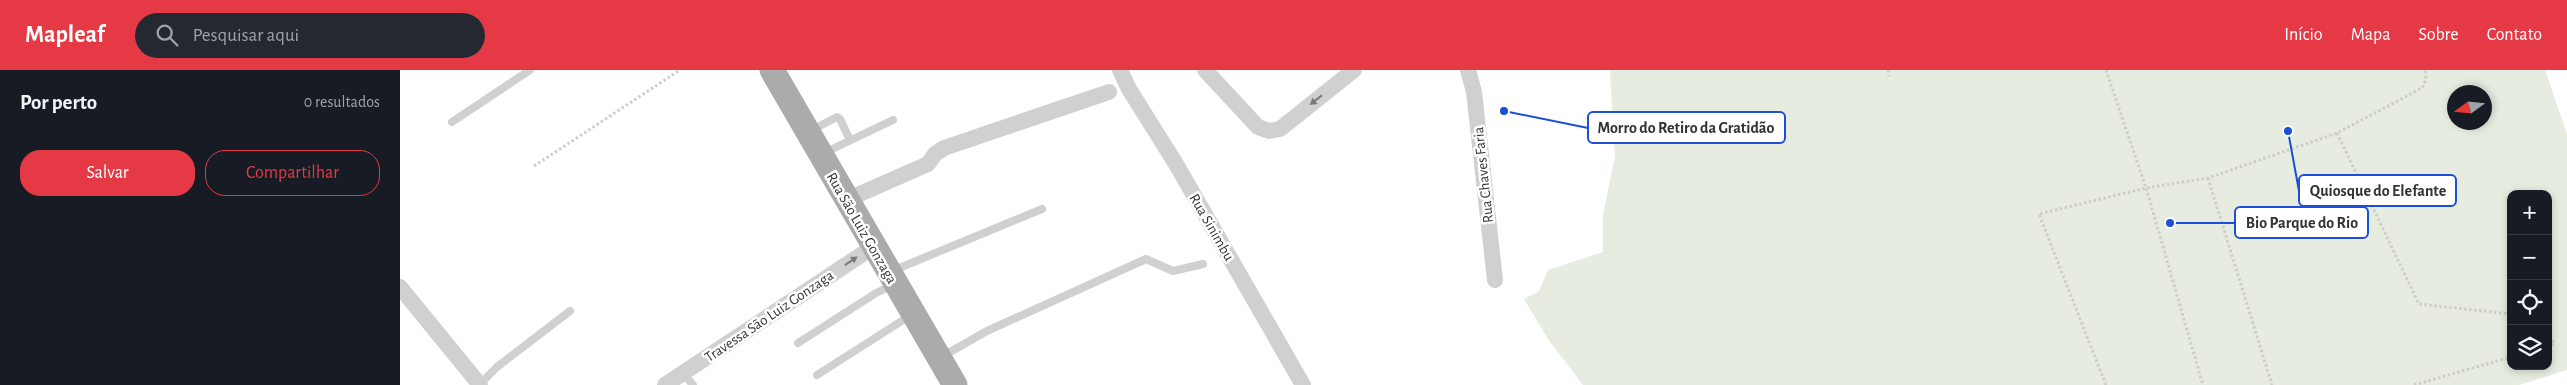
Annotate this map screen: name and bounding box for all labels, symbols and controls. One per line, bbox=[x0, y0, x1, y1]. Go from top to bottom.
search box bbox=[135, 13, 485, 58]
icon: search bbox=[153, 21, 181, 49]
text: Mapleaf bbox=[25, 23, 105, 47]
text: Pesquisar aqui bbox=[193, 26, 299, 45]
text: Início bbox=[2284, 26, 2323, 44]
text: Mapa bbox=[2351, 26, 2391, 44]
text: Sobre bbox=[2419, 26, 2459, 44]
text: Contato bbox=[2487, 26, 2542, 44]
north arrow bbox=[2447, 85, 2492, 130]
text: Por perto bbox=[20, 92, 97, 113]
text: 0 resultados bbox=[304, 94, 380, 110]
one-way arrow bbox=[1310, 95, 1323, 106]
callout: Morro do Retiro da Gratidão bbox=[1588, 112, 1785, 143]
text: Morro do Retiro da Gratidão bbox=[1598, 120, 1775, 136]
street label: Rua Chaves Faria bbox=[1471, 126, 1496, 224]
button: Salvar bbox=[20, 150, 195, 196]
button: Compartilhar bbox=[205, 150, 380, 196]
street label: Rua São Luiz Gonzaga bbox=[824, 170, 899, 286]
callout: Quiosque do Elefante bbox=[2299, 175, 2456, 206]
text: Quiosque do Elefante bbox=[2310, 183, 2447, 200]
map controls bbox=[2507, 190, 2552, 370]
button: + bbox=[2507, 190, 2552, 235]
street label: Rua Sinimbu bbox=[1186, 191, 1237, 264]
callout: Bio Parque do Rio bbox=[2235, 207, 2368, 238]
text: Bio Parque do Rio bbox=[2246, 215, 2358, 231]
button: − bbox=[2507, 235, 2552, 280]
one-way arrow bbox=[845, 256, 858, 266]
street label: Travessa São Luiz Gonzaga bbox=[702, 268, 836, 365]
button: locate bbox=[2507, 280, 2552, 325]
button: layers bbox=[2507, 325, 2552, 370]

